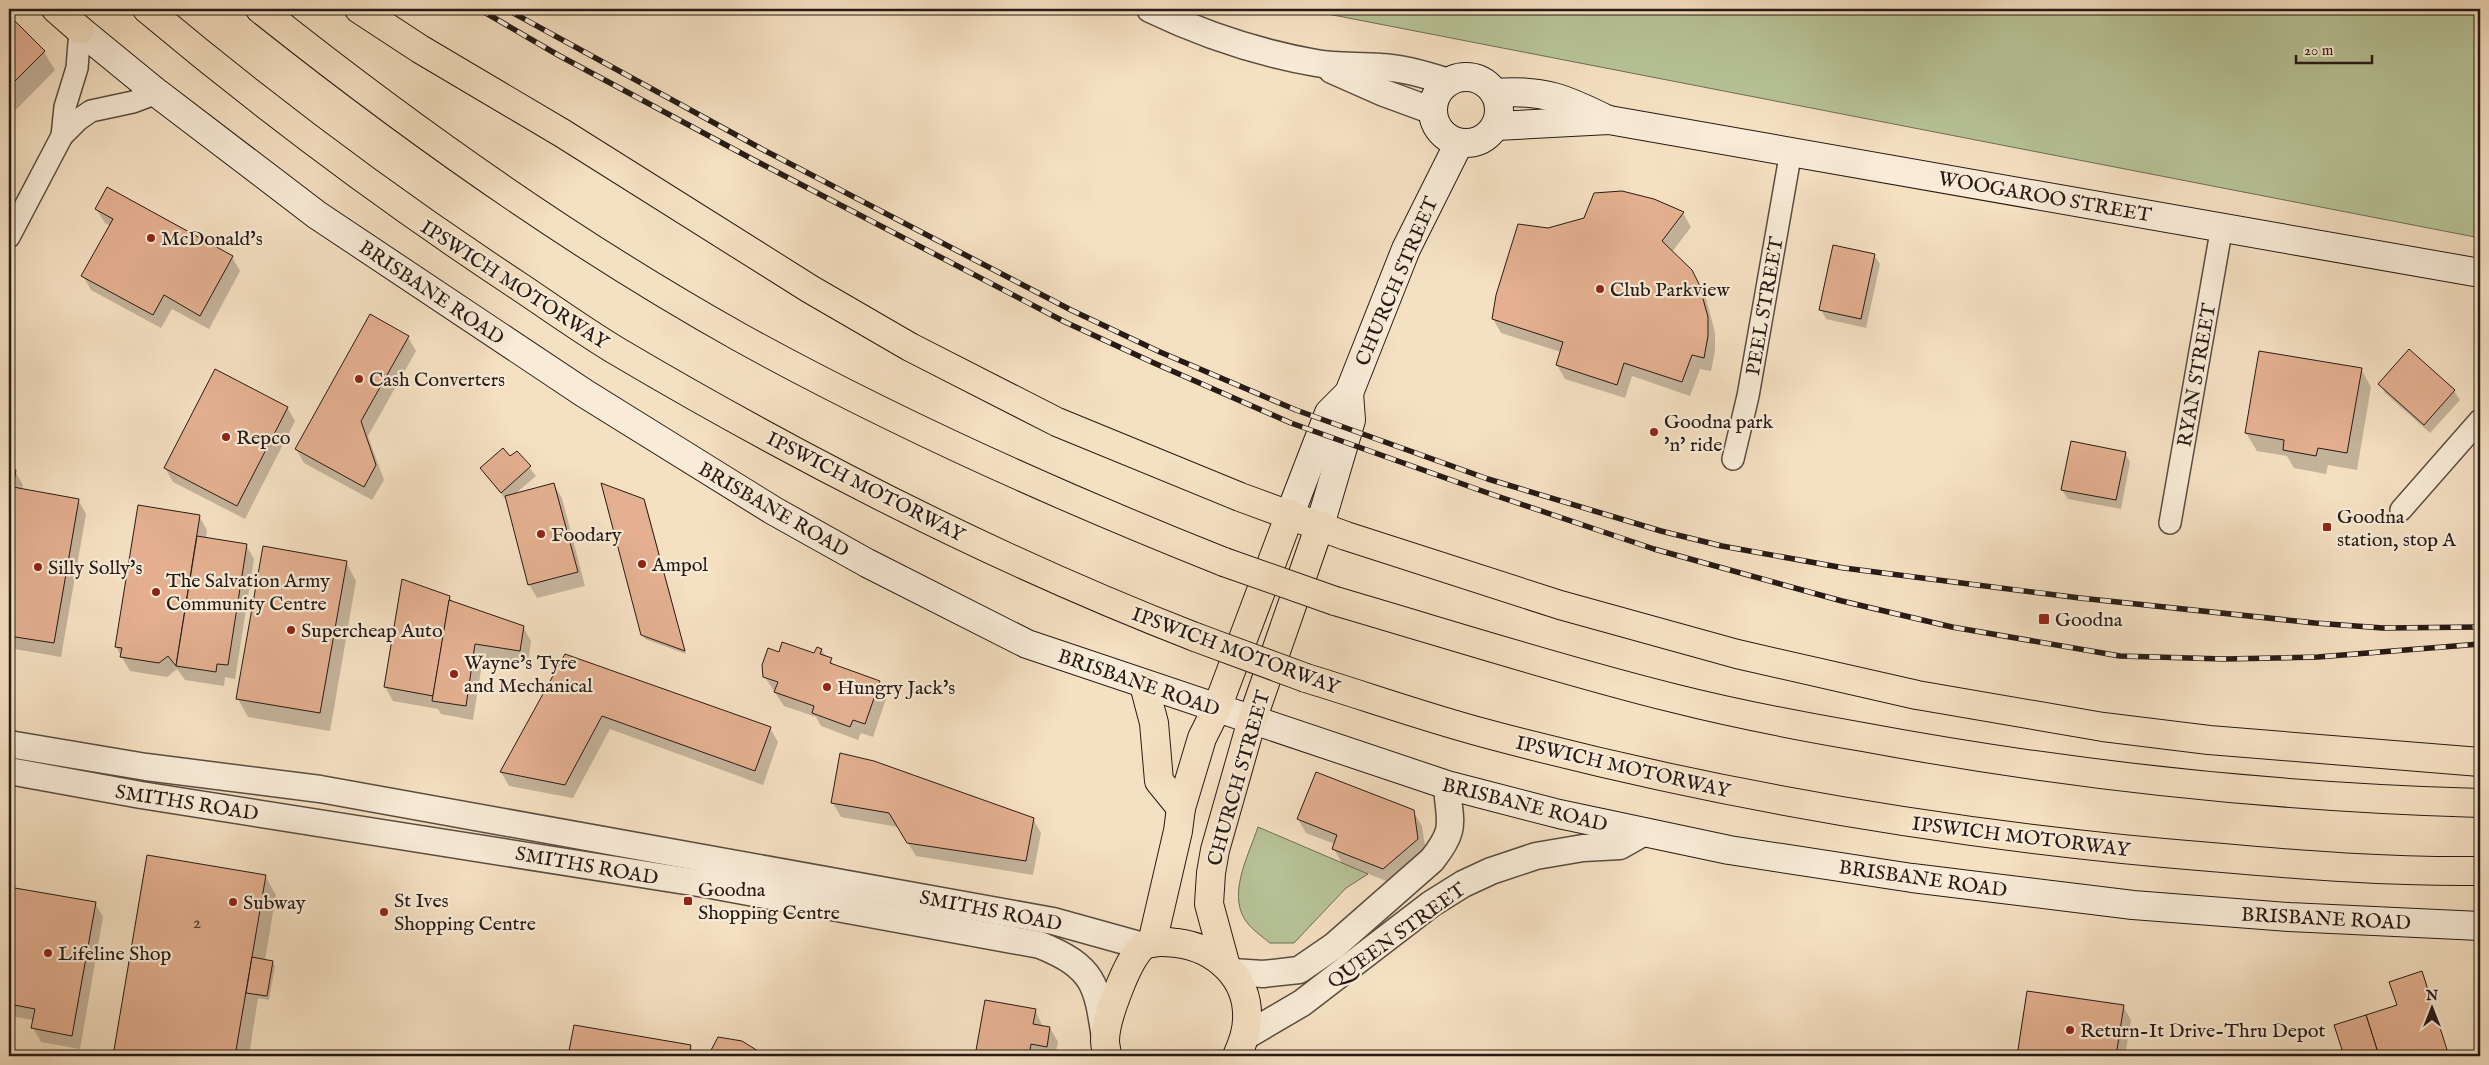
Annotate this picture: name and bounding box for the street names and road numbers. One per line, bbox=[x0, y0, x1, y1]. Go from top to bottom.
street label: WOOGAROO STREET bbox=[1936, 166, 2154, 229]
street label: CHURCH STREET bbox=[1350, 193, 1444, 370]
street label: IPSWICH MOTORWAY bbox=[415, 215, 614, 356]
street label: BRISBANE ROAD bbox=[354, 235, 509, 351]
street label: PEEL STREET bbox=[1741, 235, 1790, 377]
street label: RYAN STREET bbox=[2173, 301, 2222, 449]
street label: IPSWICH MOTORWAY bbox=[762, 426, 970, 549]
street label: BRISBANE ROAD bbox=[693, 457, 853, 564]
street label: IPSWICH MOTORWAY bbox=[1128, 602, 1344, 701]
street label: BRISBANE ROAD bbox=[1054, 644, 1223, 723]
street label: CHURCH STREET bbox=[1202, 687, 1277, 869]
street label: IPSWICH MOTORWAY bbox=[1513, 731, 1734, 805]
street label: BRISBANE ROAD bbox=[1439, 773, 1610, 838]
street label: SMITHS ROAD bbox=[113, 780, 260, 827]
street label: IPSWICH MOTORWAY bbox=[1911, 812, 2133, 863]
street label: SMITHS ROAD bbox=[513, 842, 660, 891]
street label: BRISBANE ROAD bbox=[1837, 855, 2009, 904]
street label: QUEEN STREET bbox=[1323, 877, 1471, 995]
street label: SMITHS ROAD bbox=[917, 885, 1064, 938]
street label: BRISBANE ROAD bbox=[2240, 903, 2411, 936]

